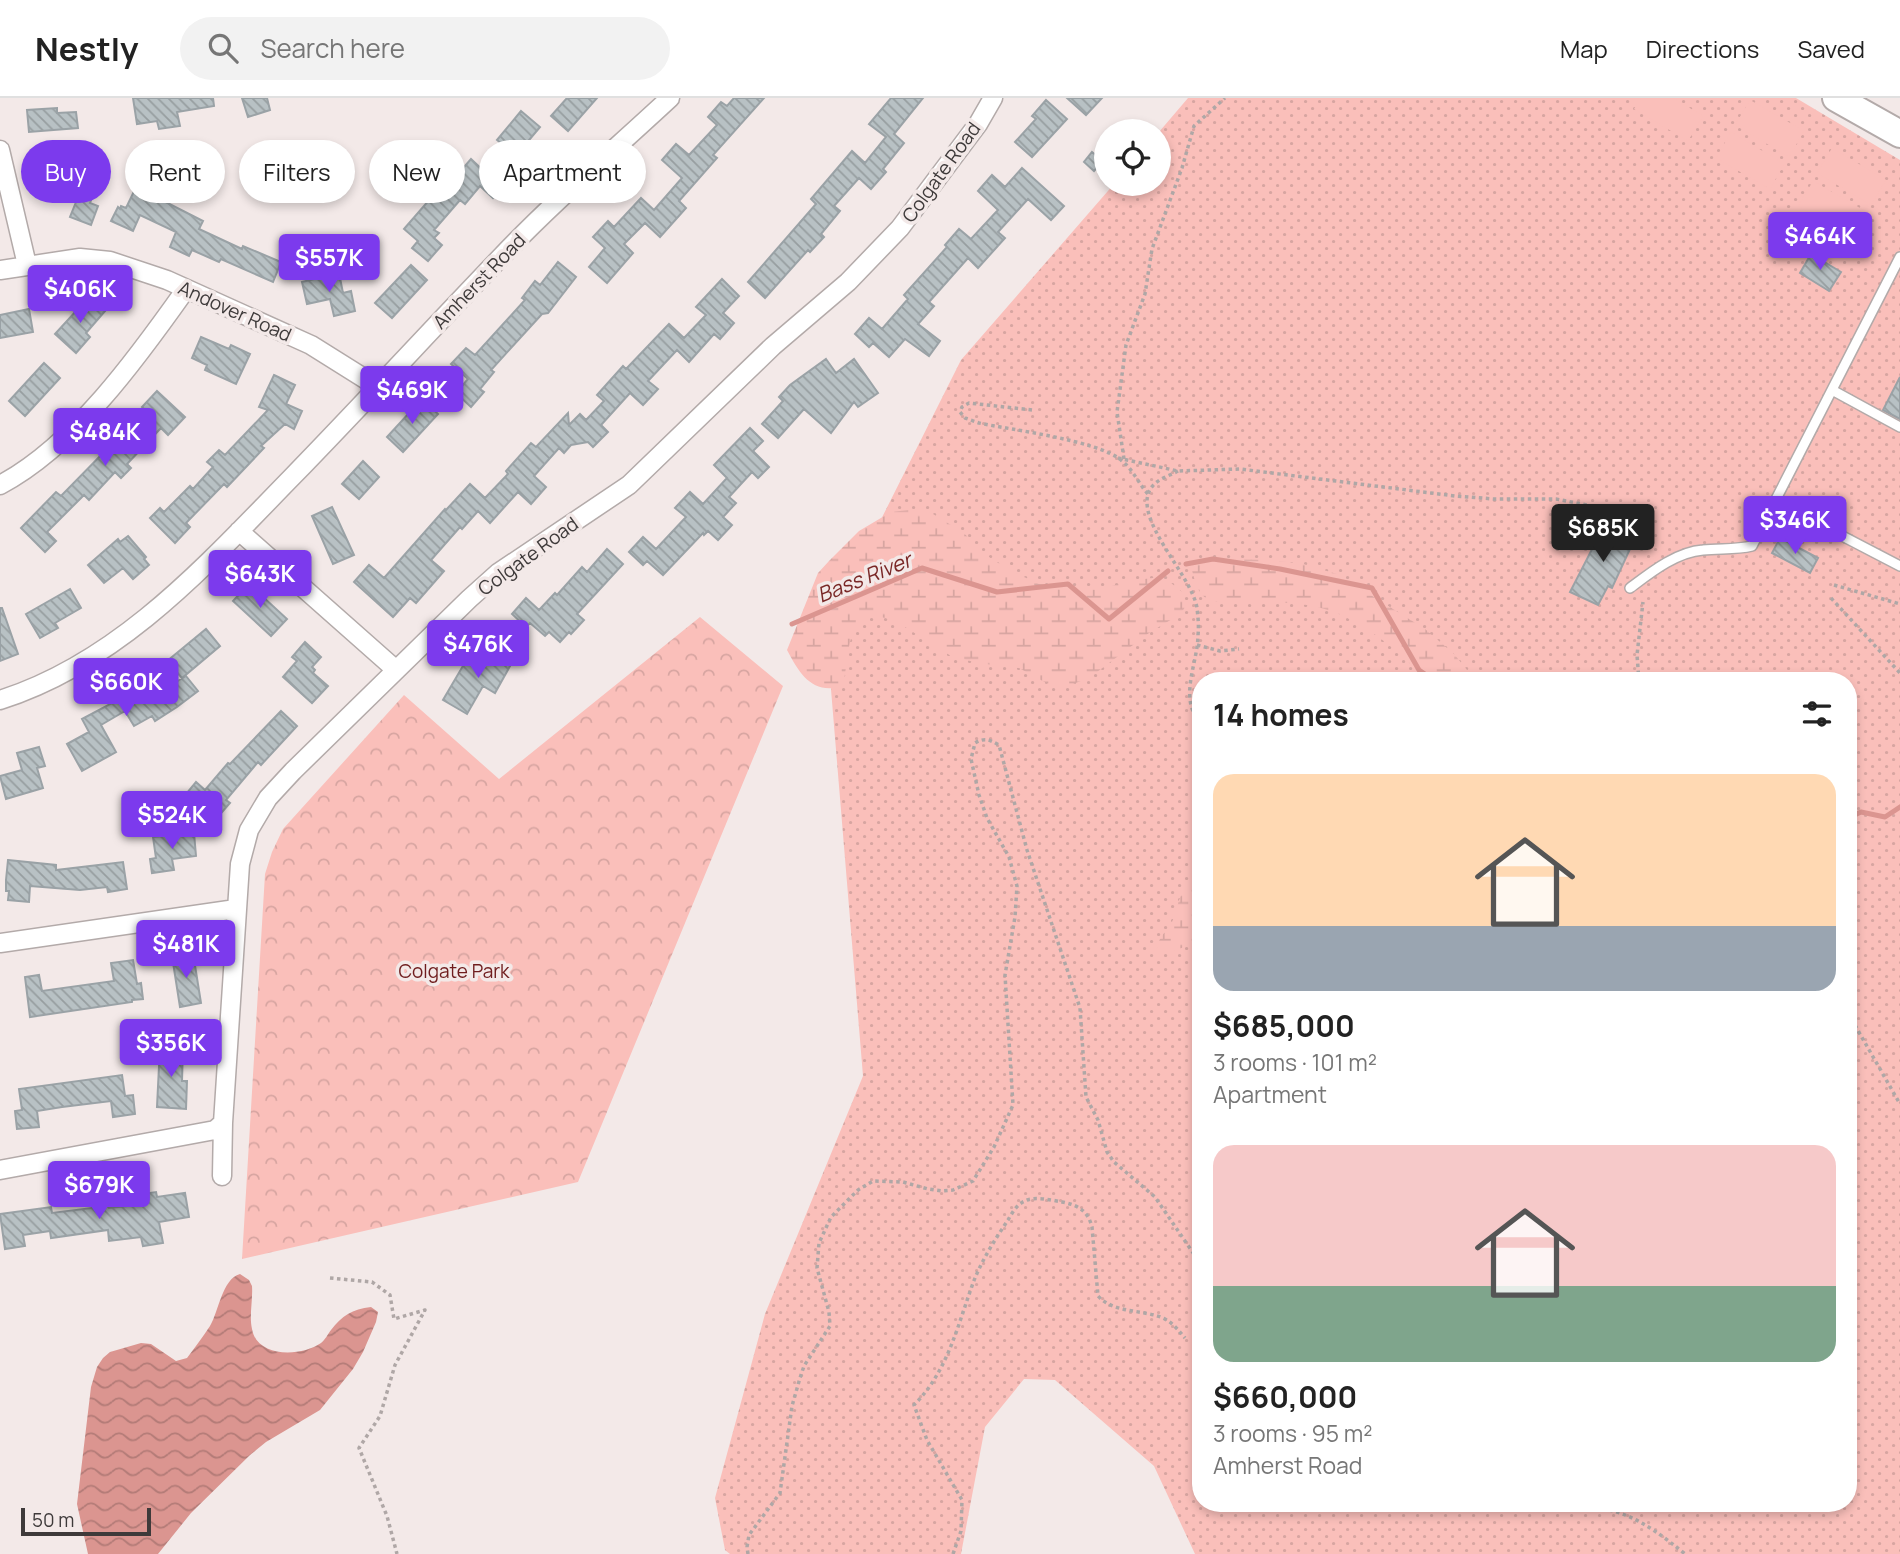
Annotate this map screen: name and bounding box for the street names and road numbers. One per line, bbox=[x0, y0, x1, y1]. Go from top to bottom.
street label: Colgate Road bbox=[896, 117, 986, 227]
street label: Amherst Road bbox=[427, 228, 531, 334]
street label: Andover Road bbox=[174, 274, 296, 348]
street label: Colgate Road bbox=[473, 511, 583, 601]

